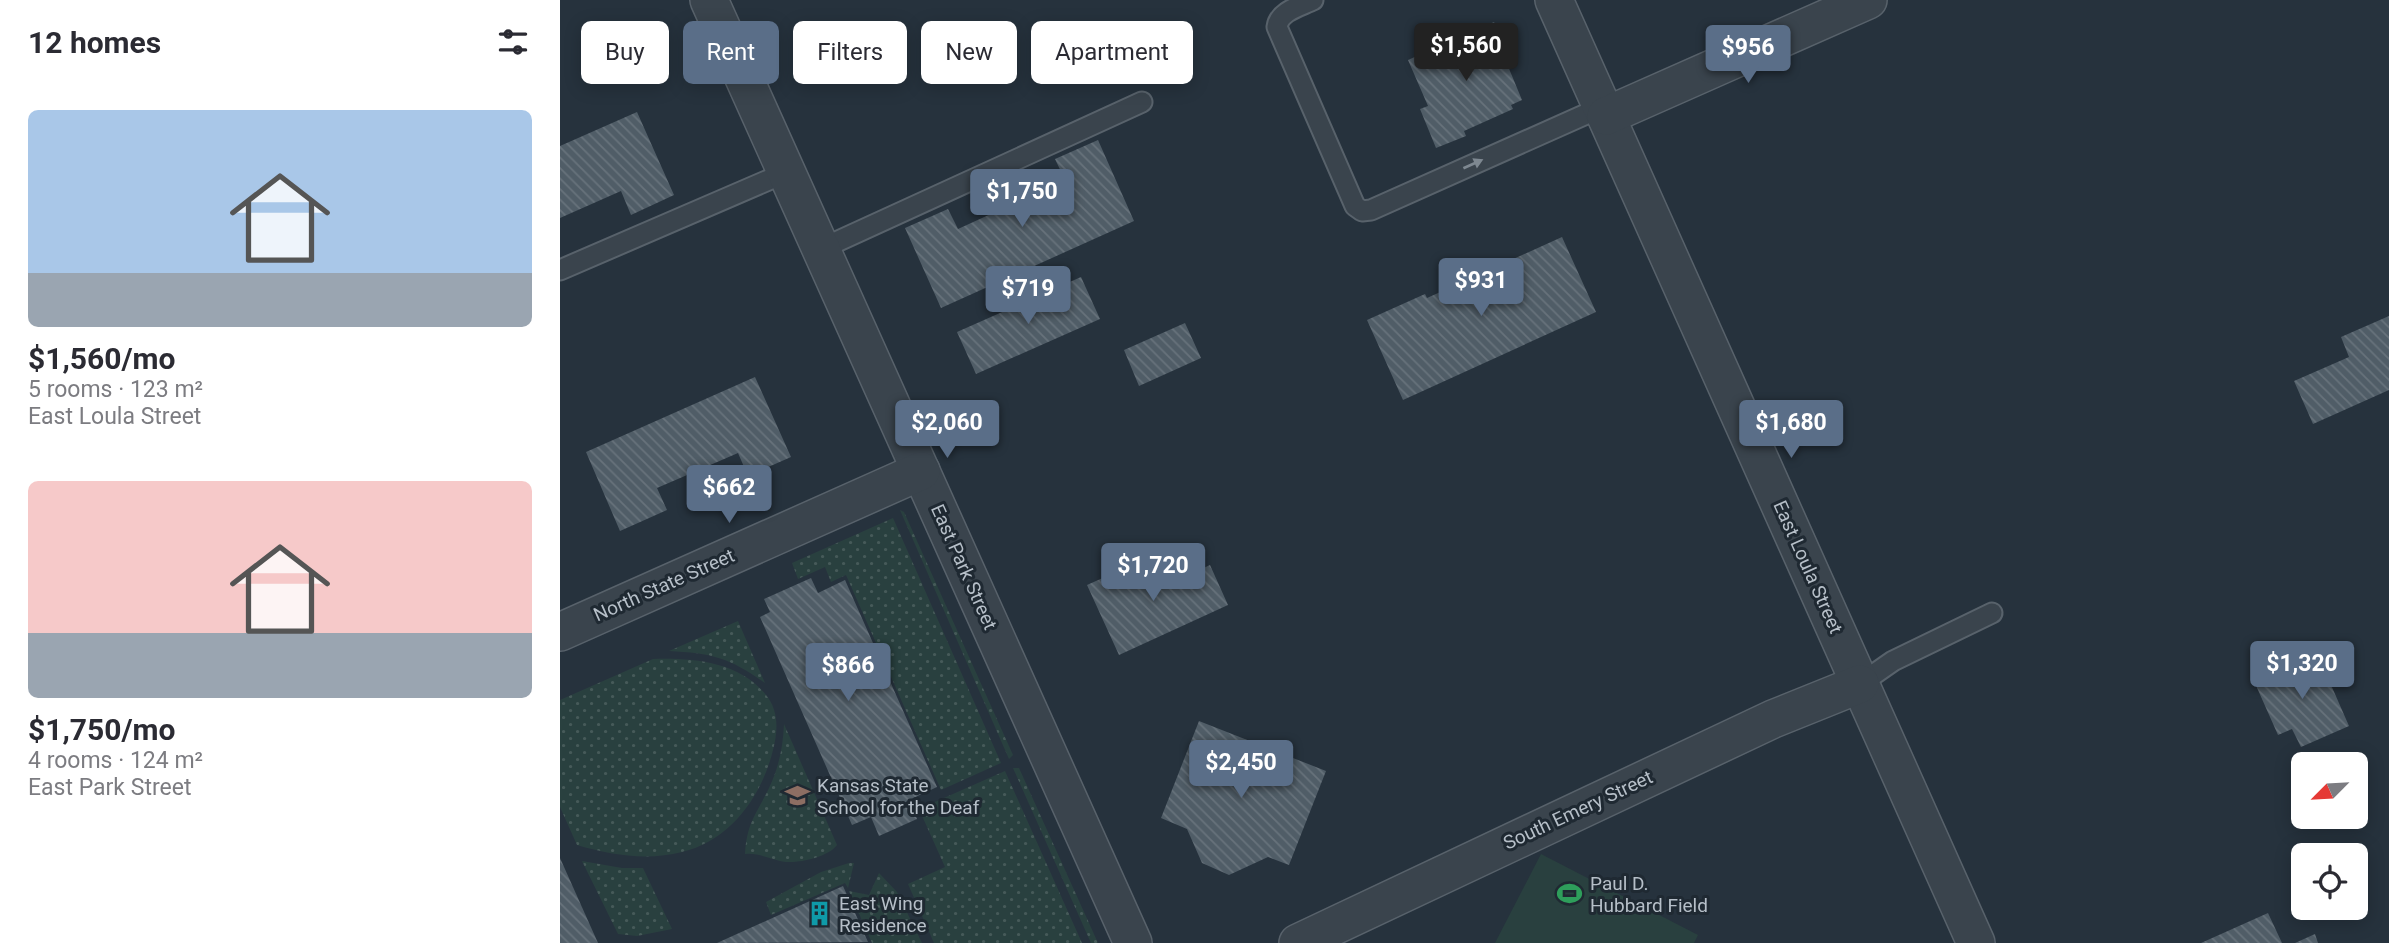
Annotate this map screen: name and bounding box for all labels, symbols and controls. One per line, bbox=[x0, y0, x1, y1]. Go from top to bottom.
chip: Buy bbox=[581, 21, 669, 84]
chip: Rent bbox=[683, 21, 779, 84]
chip: Filters bbox=[793, 21, 907, 84]
chip: New bbox=[921, 21, 1017, 84]
chip: Apartment bbox=[1031, 21, 1193, 84]
icon: filters bbox=[494, 23, 532, 61]
pin: $1,560 bbox=[1409, 24, 1523, 83]
text: 12 homes bbox=[28, 25, 161, 60]
pin: $956 bbox=[1707, 25, 1789, 85]
text: $1,560 bbox=[1430, 32, 1502, 59]
text: $956 bbox=[1722, 34, 1774, 61]
icon: home bbox=[217, 155, 343, 281]
one-way arrow bbox=[1463, 158, 1484, 169]
pin: $1,750 bbox=[965, 170, 1079, 229]
text: $1,750 bbox=[986, 178, 1058, 205]
pin: $931 bbox=[1440, 258, 1522, 318]
pin: $719 bbox=[987, 266, 1069, 326]
text: $931 bbox=[1455, 267, 1507, 294]
text: $719 bbox=[1002, 275, 1054, 302]
text: $1,560/mo bbox=[28, 341, 176, 376]
text: 5 rooms · 123 m² bbox=[28, 376, 203, 403]
pin: $2,060 bbox=[890, 400, 1004, 460]
pin: $1,680 bbox=[1734, 400, 1848, 460]
text: East Loula Street bbox=[28, 403, 201, 430]
text: $2,060 bbox=[911, 409, 983, 436]
text: $1,680 bbox=[1755, 409, 1827, 436]
pin: $662 bbox=[688, 466, 770, 525]
text: $662 bbox=[703, 474, 755, 501]
street label: East Loula Street bbox=[1768, 497, 1848, 637]
street label: East Park Street bbox=[926, 501, 1002, 633]
icon: home bbox=[217, 526, 343, 652]
street label: North State Street bbox=[590, 544, 738, 626]
pin: $1,720 bbox=[1096, 544, 1210, 603]
text: $1,720 bbox=[1117, 552, 1189, 579]
pin: $1,320 bbox=[2245, 642, 2359, 701]
pin: $866 bbox=[807, 644, 889, 703]
text: $1,320 bbox=[2266, 650, 2338, 677]
text: $866 bbox=[822, 652, 874, 679]
text: $1,750/mo bbox=[28, 712, 176, 747]
pin: $2,450 bbox=[1184, 740, 1298, 800]
text: 4 rooms · 124 m² bbox=[28, 747, 203, 774]
text: $2,450 bbox=[1205, 749, 1277, 776]
north arrow bbox=[2291, 752, 2368, 830]
map controls bbox=[2291, 752, 2368, 920]
street label: South Emery Street bbox=[1500, 765, 1656, 855]
text: East Park Street bbox=[28, 774, 191, 801]
place label: Kansas State School for the Deaf bbox=[817, 774, 980, 819]
school or university icon: Kansas State School for the Deaf bbox=[783, 782, 811, 810]
button: locate bbox=[2291, 843, 2368, 920]
place label: Paul D. Hubbard Field bbox=[1590, 872, 1708, 917]
sports icon: Paul D. Hubbard Field bbox=[1556, 880, 1584, 908]
place label: East Wing Residence bbox=[839, 892, 927, 937]
building icon: East Wing Residence bbox=[805, 900, 833, 928]

